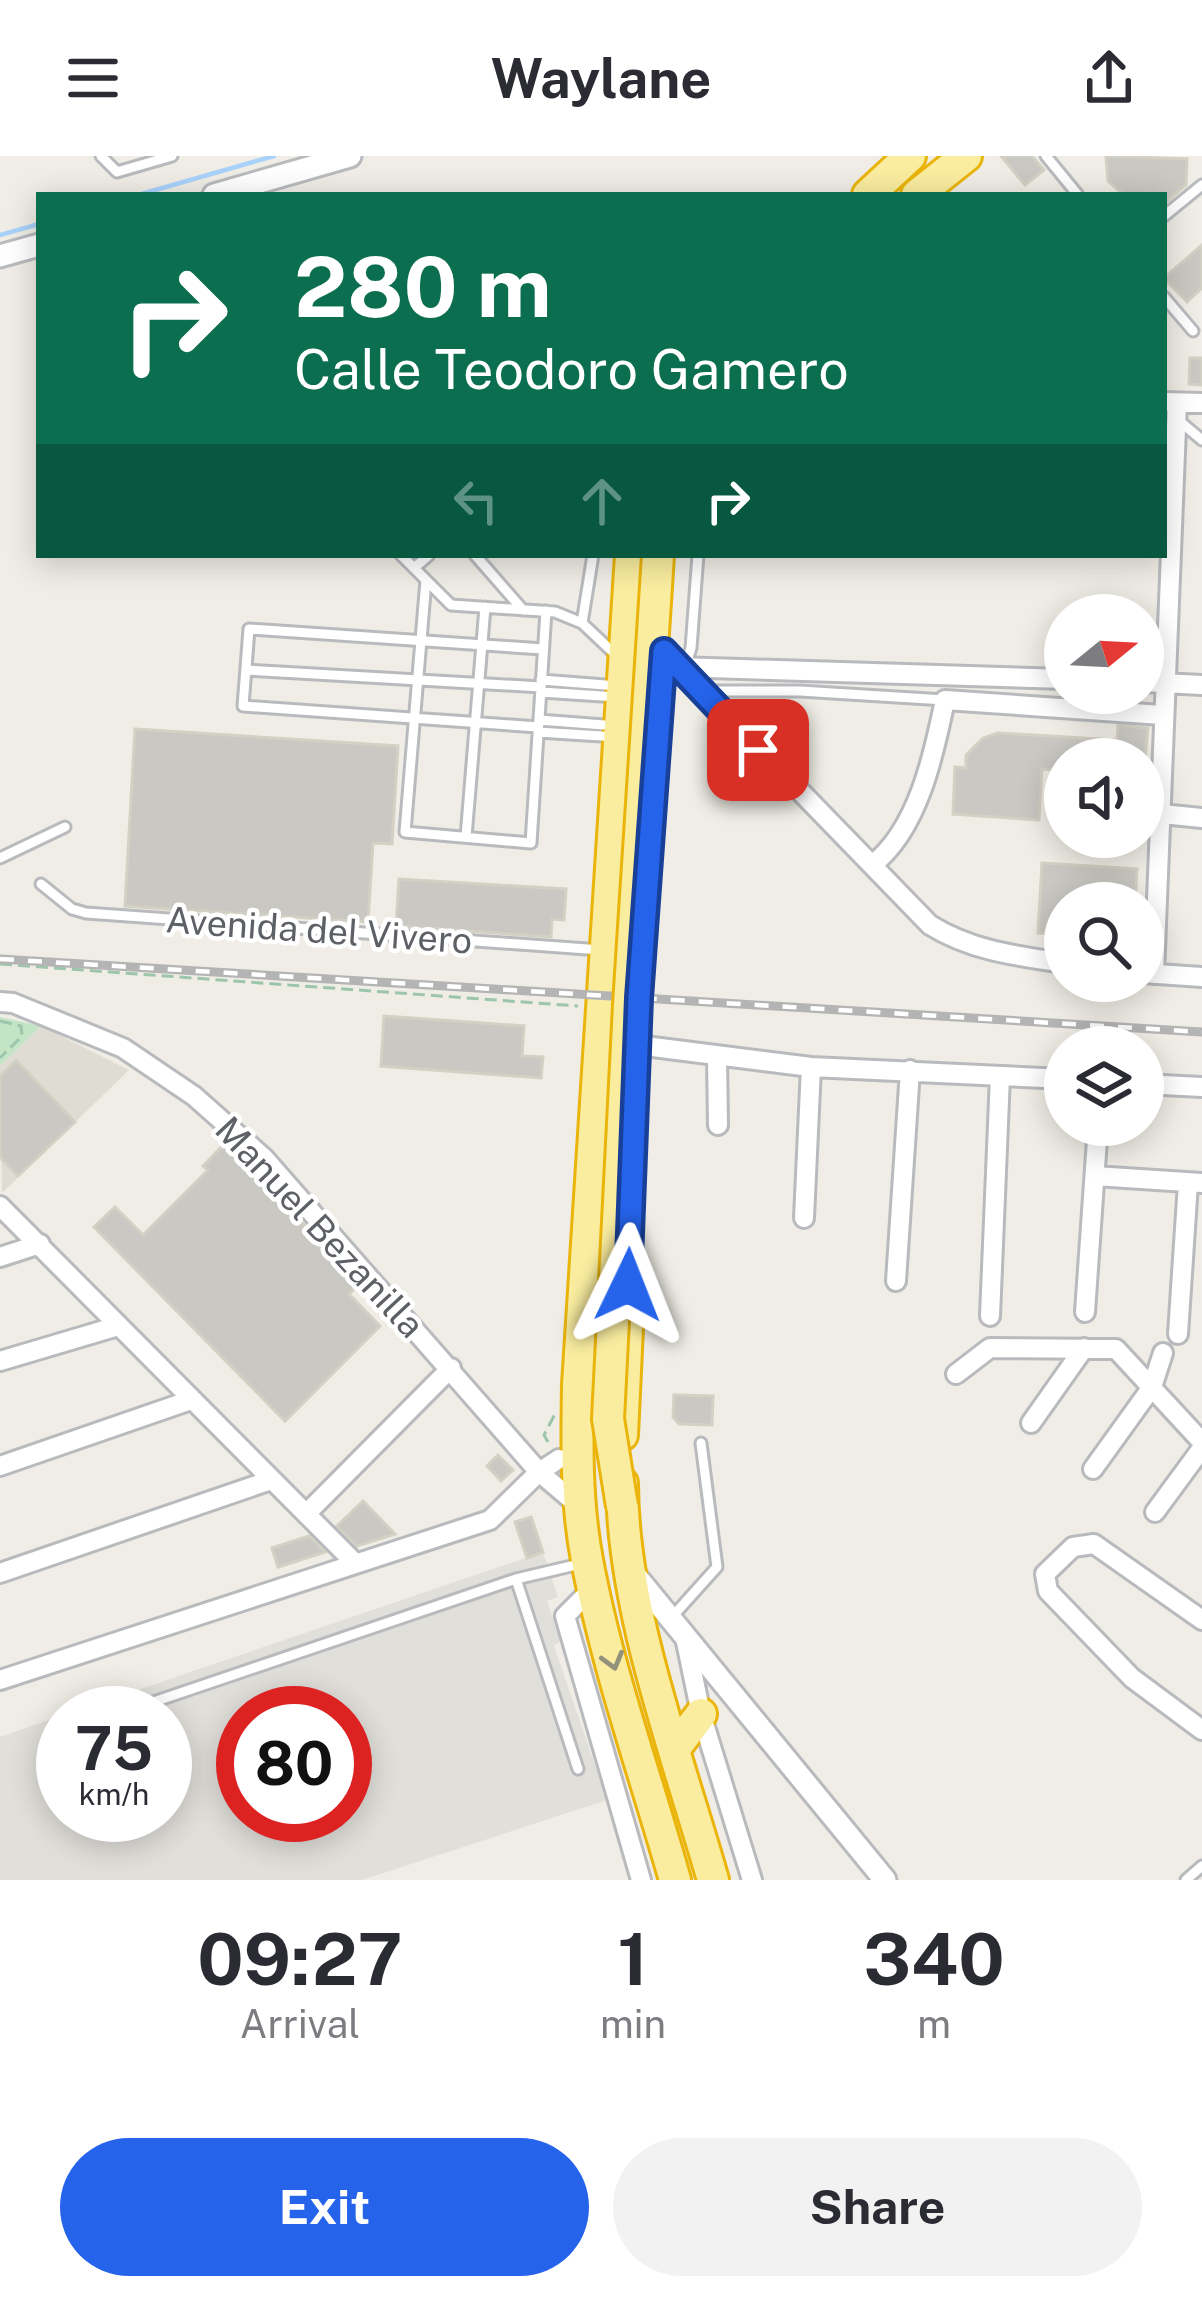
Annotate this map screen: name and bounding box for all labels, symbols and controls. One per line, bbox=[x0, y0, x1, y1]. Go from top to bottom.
icon: menu bbox=[60, 45, 126, 111]
icon: share bbox=[1076, 45, 1142, 111]
text: Waylane bbox=[491, 47, 711, 110]
text: 280 m bbox=[294, 237, 552, 336]
icon: right bbox=[96, 240, 252, 396]
text: Calle Teodoro Gamero bbox=[294, 338, 849, 401]
icon: left bbox=[443, 468, 509, 534]
icon: ahead bbox=[569, 468, 635, 534]
icon: right bbox=[695, 468, 761, 534]
north arrow bbox=[1044, 594, 1164, 714]
map controls bbox=[1044, 594, 1164, 1146]
pin bbox=[707, 699, 809, 801]
icon: arrive bbox=[725, 717, 791, 783]
button: sound bbox=[1044, 738, 1164, 858]
button: search bbox=[1044, 882, 1164, 1002]
street label: Avenida del Vivero bbox=[164, 898, 474, 962]
button: layers bbox=[1044, 1026, 1164, 1146]
street label: Manuel Bezanilla bbox=[207, 1108, 433, 1346]
position arrow bbox=[565, 1222, 691, 1348]
one-way arrow bbox=[598, 1650, 623, 1671]
speed limit sign: 80 bbox=[216, 1686, 372, 1842]
text: 75 bbox=[75, 1713, 153, 1784]
text: km/h bbox=[79, 1776, 149, 1812]
text: 09:27 bbox=[197, 1917, 403, 2001]
text: 1 bbox=[618, 1917, 648, 2001]
text: 340 bbox=[863, 1917, 1005, 2001]
text: Arrival bbox=[240, 2001, 360, 2047]
text: min bbox=[600, 2001, 666, 2047]
text: m bbox=[917, 2001, 951, 2047]
button: Exit bbox=[60, 2138, 589, 2276]
button: Share bbox=[613, 2138, 1142, 2276]

